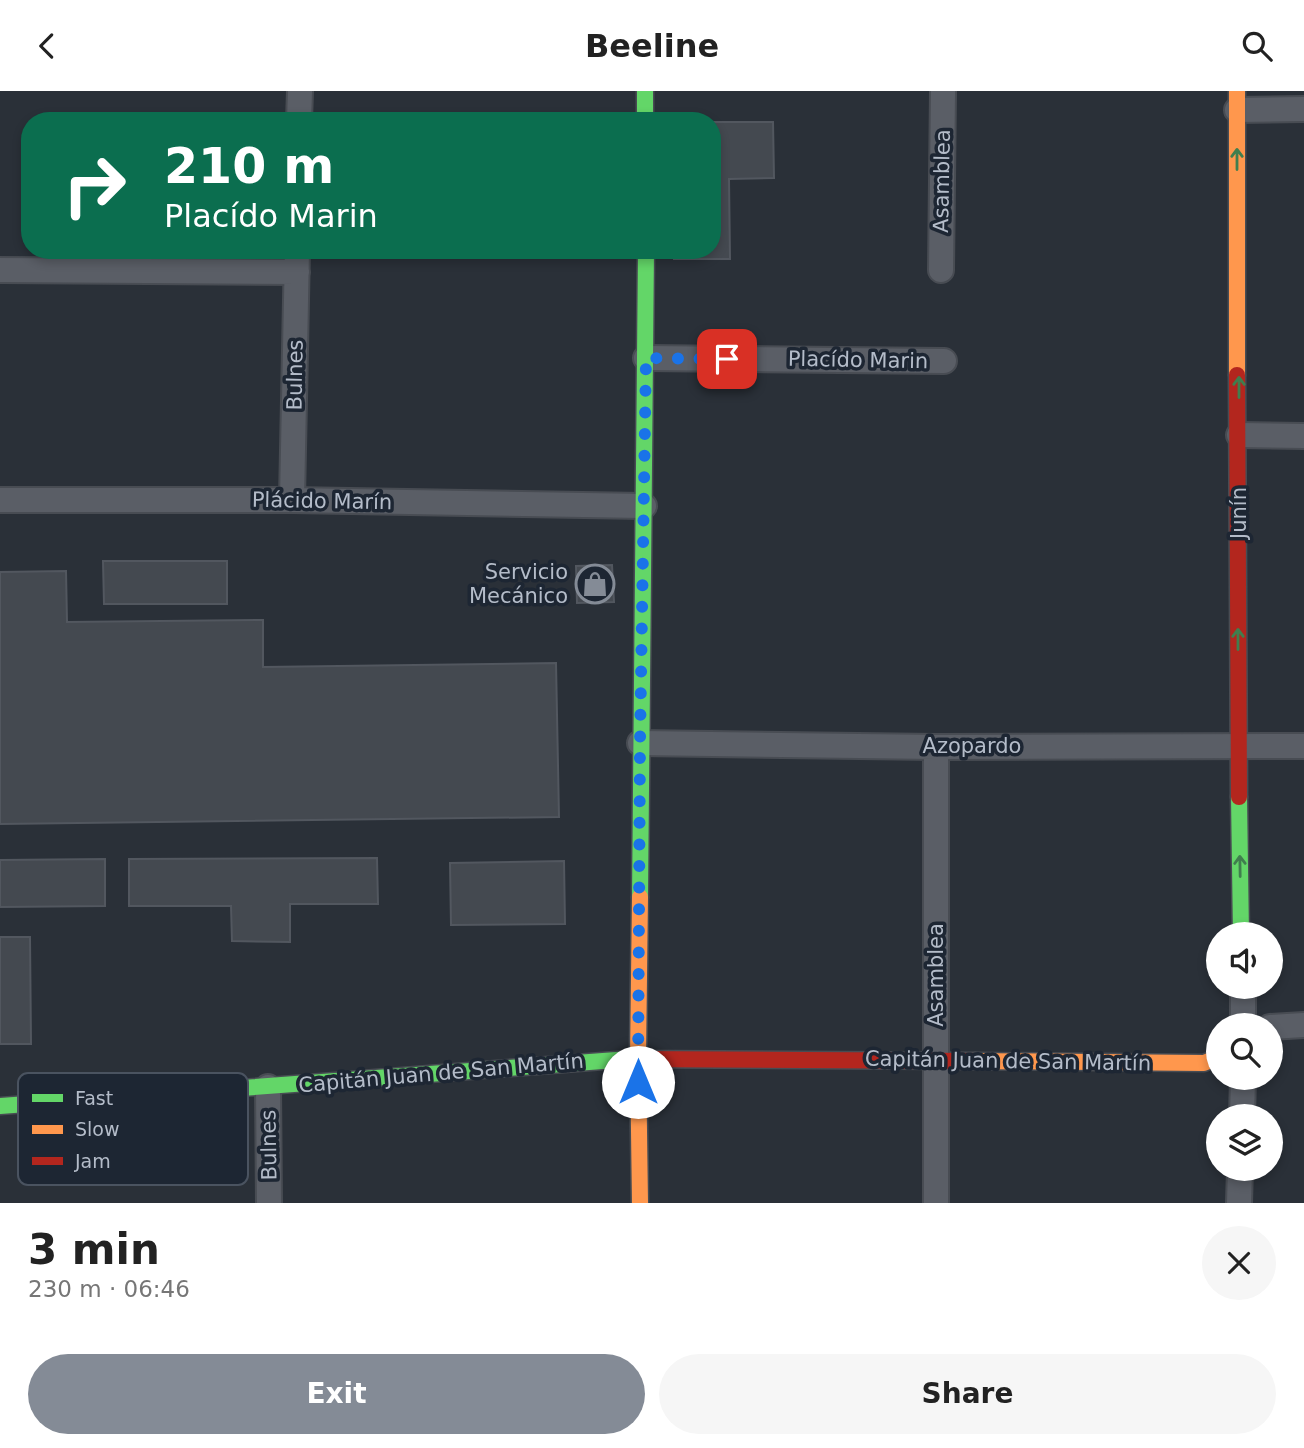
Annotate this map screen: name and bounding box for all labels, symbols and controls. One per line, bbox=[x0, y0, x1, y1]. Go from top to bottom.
icon: back bbox=[28, 27, 66, 65]
text: Beeline bbox=[585, 27, 719, 65]
icon: search bbox=[1238, 27, 1276, 65]
street label: Asamblea bbox=[929, 129, 955, 233]
text: 210 m bbox=[164, 138, 334, 195]
icon: right bbox=[49, 140, 140, 231]
one-way arrow bbox=[1230, 148, 1244, 171]
text: Placído Marin bbox=[164, 197, 378, 235]
pin bbox=[697, 329, 757, 389]
street label: Bulnes bbox=[282, 339, 308, 411]
icon: arrive bbox=[708, 340, 746, 378]
street label: Placído Marin bbox=[788, 347, 928, 373]
one-way arrow bbox=[1232, 376, 1245, 399]
street label: Junín bbox=[1227, 487, 1251, 541]
street label: Plácido Marín bbox=[252, 488, 392, 514]
place label: Servicio Mecánico bbox=[469, 560, 568, 608]
shop icon: Servicio Mecánico bbox=[574, 563, 616, 605]
one-way arrow bbox=[1231, 628, 1245, 651]
street label: Azopardo bbox=[923, 734, 1021, 758]
one-way arrow bbox=[1233, 855, 1247, 878]
map controls bbox=[1206, 922, 1283, 1181]
button: sound bbox=[1206, 922, 1283, 999]
street label: Asamblea bbox=[924, 923, 948, 1027]
button: search bbox=[1206, 1013, 1283, 1090]
position arrow bbox=[601, 1045, 675, 1119]
street label: Capitán Juan de San Martín bbox=[865, 1047, 1151, 1075]
street label: Capitán Juan de San Martín bbox=[297, 1049, 585, 1097]
legend bbox=[18, 1073, 248, 1185]
text: Fast bbox=[75, 1087, 113, 1109]
button: layers bbox=[1206, 1104, 1283, 1181]
street label: Bulnes bbox=[256, 1109, 282, 1181]
text: Slow bbox=[75, 1118, 120, 1140]
text: Jam bbox=[74, 1150, 111, 1172]
text: 3 min bbox=[28, 1225, 160, 1274]
button: close bbox=[1202, 1226, 1276, 1300]
text: 230 m · 06:46 bbox=[28, 1276, 190, 1302]
button: Exit bbox=[28, 1354, 645, 1434]
button: Share bbox=[659, 1354, 1276, 1434]

